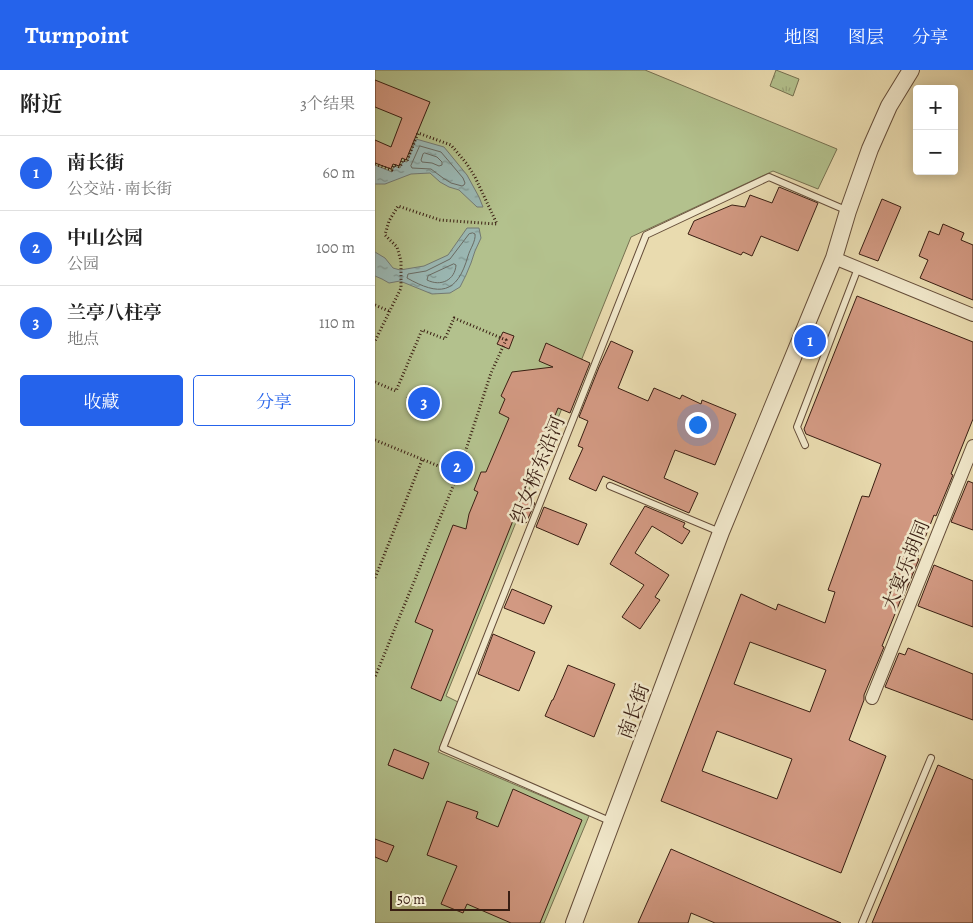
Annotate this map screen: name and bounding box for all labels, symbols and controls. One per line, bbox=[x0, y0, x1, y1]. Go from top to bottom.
text: Turnpoint bbox=[25, 19, 129, 51]
text: 地图 bbox=[784, 25, 820, 49]
text: 图层 bbox=[848, 25, 884, 49]
text: 分享 bbox=[912, 25, 948, 49]
map controls bbox=[913, 85, 958, 175]
button: + bbox=[913, 85, 958, 130]
text: 附近 bbox=[20, 90, 62, 118]
text: 3个结果 bbox=[300, 93, 355, 115]
button: − bbox=[913, 130, 958, 175]
text: 南长街 bbox=[67, 150, 124, 176]
text: 1 bbox=[33, 162, 39, 184]
text: 60 m bbox=[323, 162, 355, 184]
text: 公交站 · 南长街 bbox=[67, 178, 173, 200]
text: 中山公园 bbox=[67, 225, 143, 251]
text: 2 bbox=[32, 237, 40, 259]
text: 100 m bbox=[316, 237, 355, 259]
text: 公园 bbox=[67, 253, 99, 275]
text: 兰亭八柱亭 bbox=[67, 300, 162, 326]
text: 3 bbox=[33, 312, 39, 334]
text: 110 m bbox=[319, 312, 355, 334]
pin: 1 bbox=[794, 322, 826, 360]
text: 地点 bbox=[67, 328, 99, 350]
button: 收藏 bbox=[20, 375, 183, 426]
button: 分享 bbox=[193, 375, 355, 426]
pin: 3 bbox=[408, 384, 440, 422]
street label: 织女桥东沿河 bbox=[505, 412, 571, 527]
your location bbox=[685, 412, 711, 438]
pin: 2 bbox=[441, 448, 473, 486]
street label: 大宴乐胡同 bbox=[876, 516, 936, 614]
street label: 南长街 bbox=[612, 680, 656, 743]
scale bar bbox=[390, 888, 510, 911]
text: 50 m bbox=[397, 890, 425, 909]

